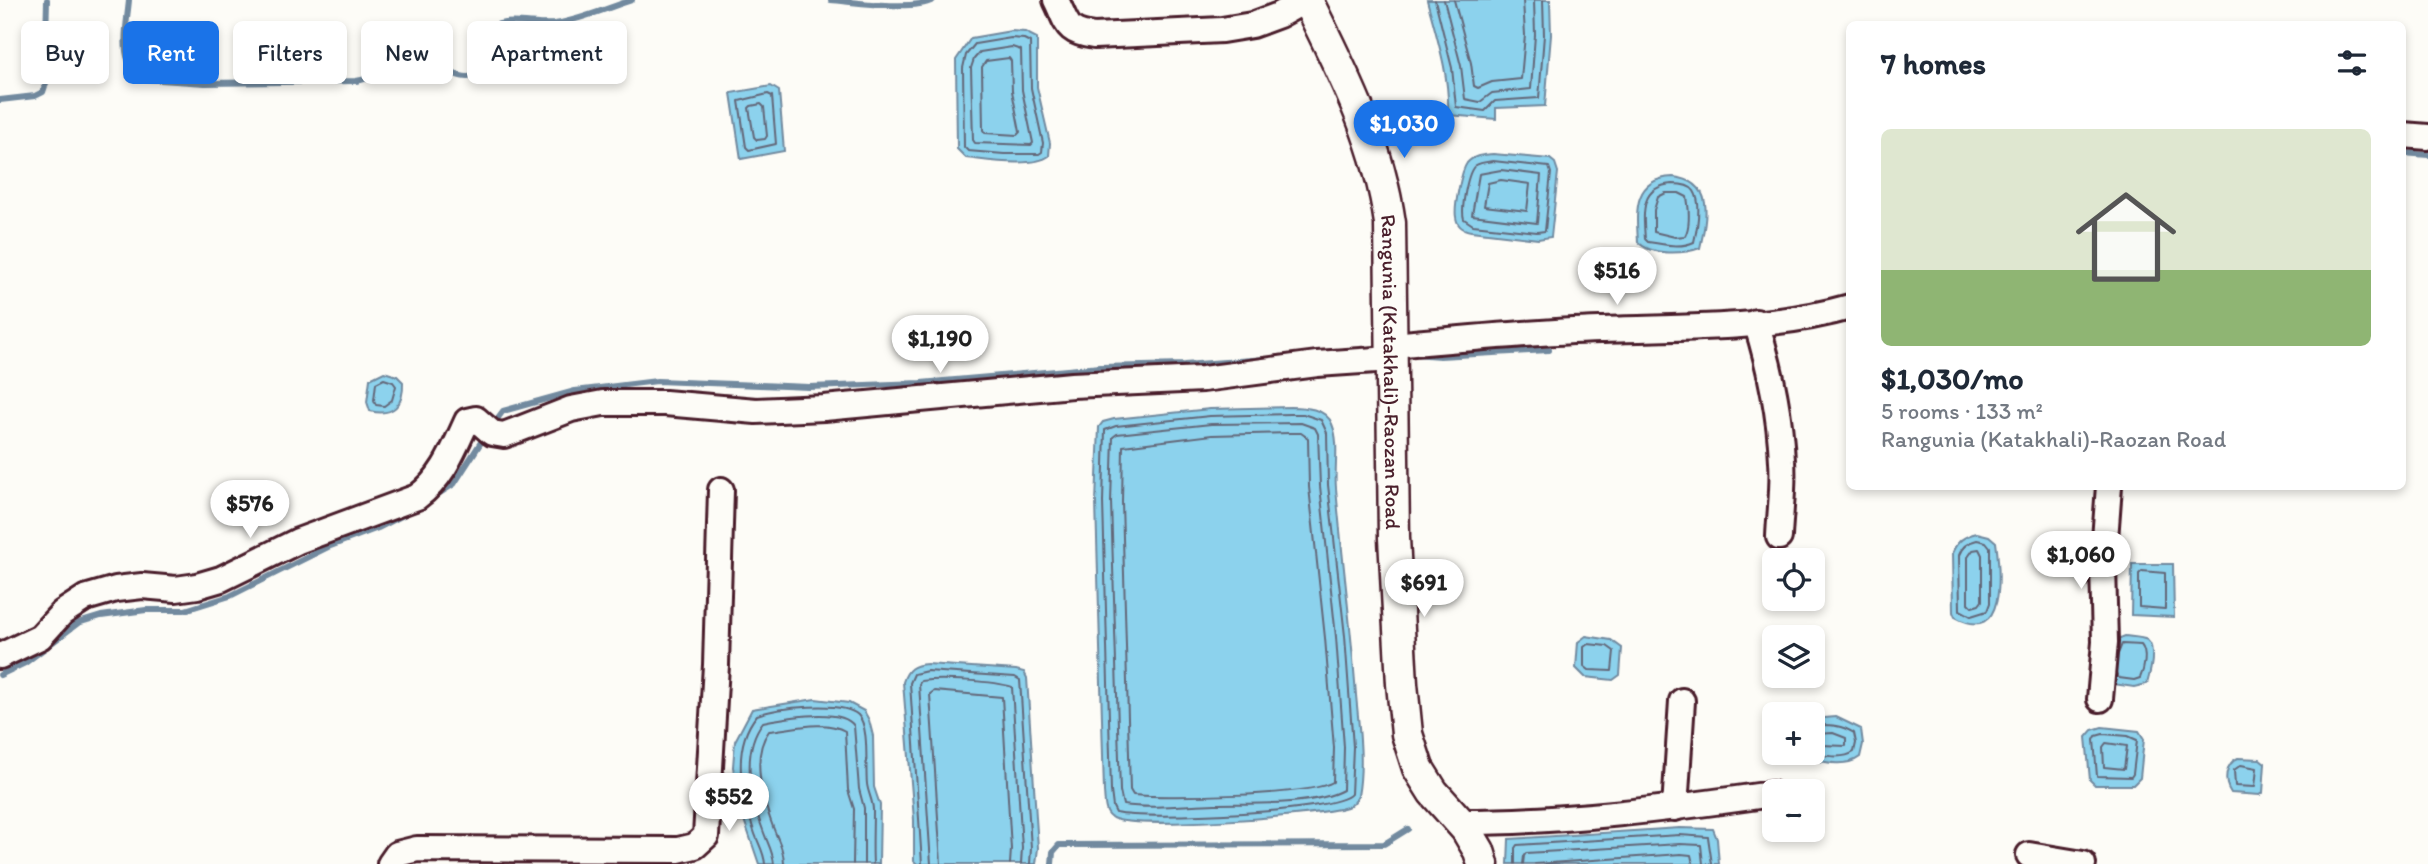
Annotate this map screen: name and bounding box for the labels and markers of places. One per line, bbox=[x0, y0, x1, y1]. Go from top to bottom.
pin: $1,030 bbox=[1347, 100, 1461, 160]
pin: $516 bbox=[1576, 247, 1658, 307]
pin: $1,190 bbox=[883, 316, 997, 375]
pin: $576 bbox=[209, 480, 291, 540]
pin: $1,060 bbox=[2024, 532, 2138, 591]
pin: $691 bbox=[1383, 560, 1465, 619]
pin: $552 bbox=[688, 774, 770, 833]

